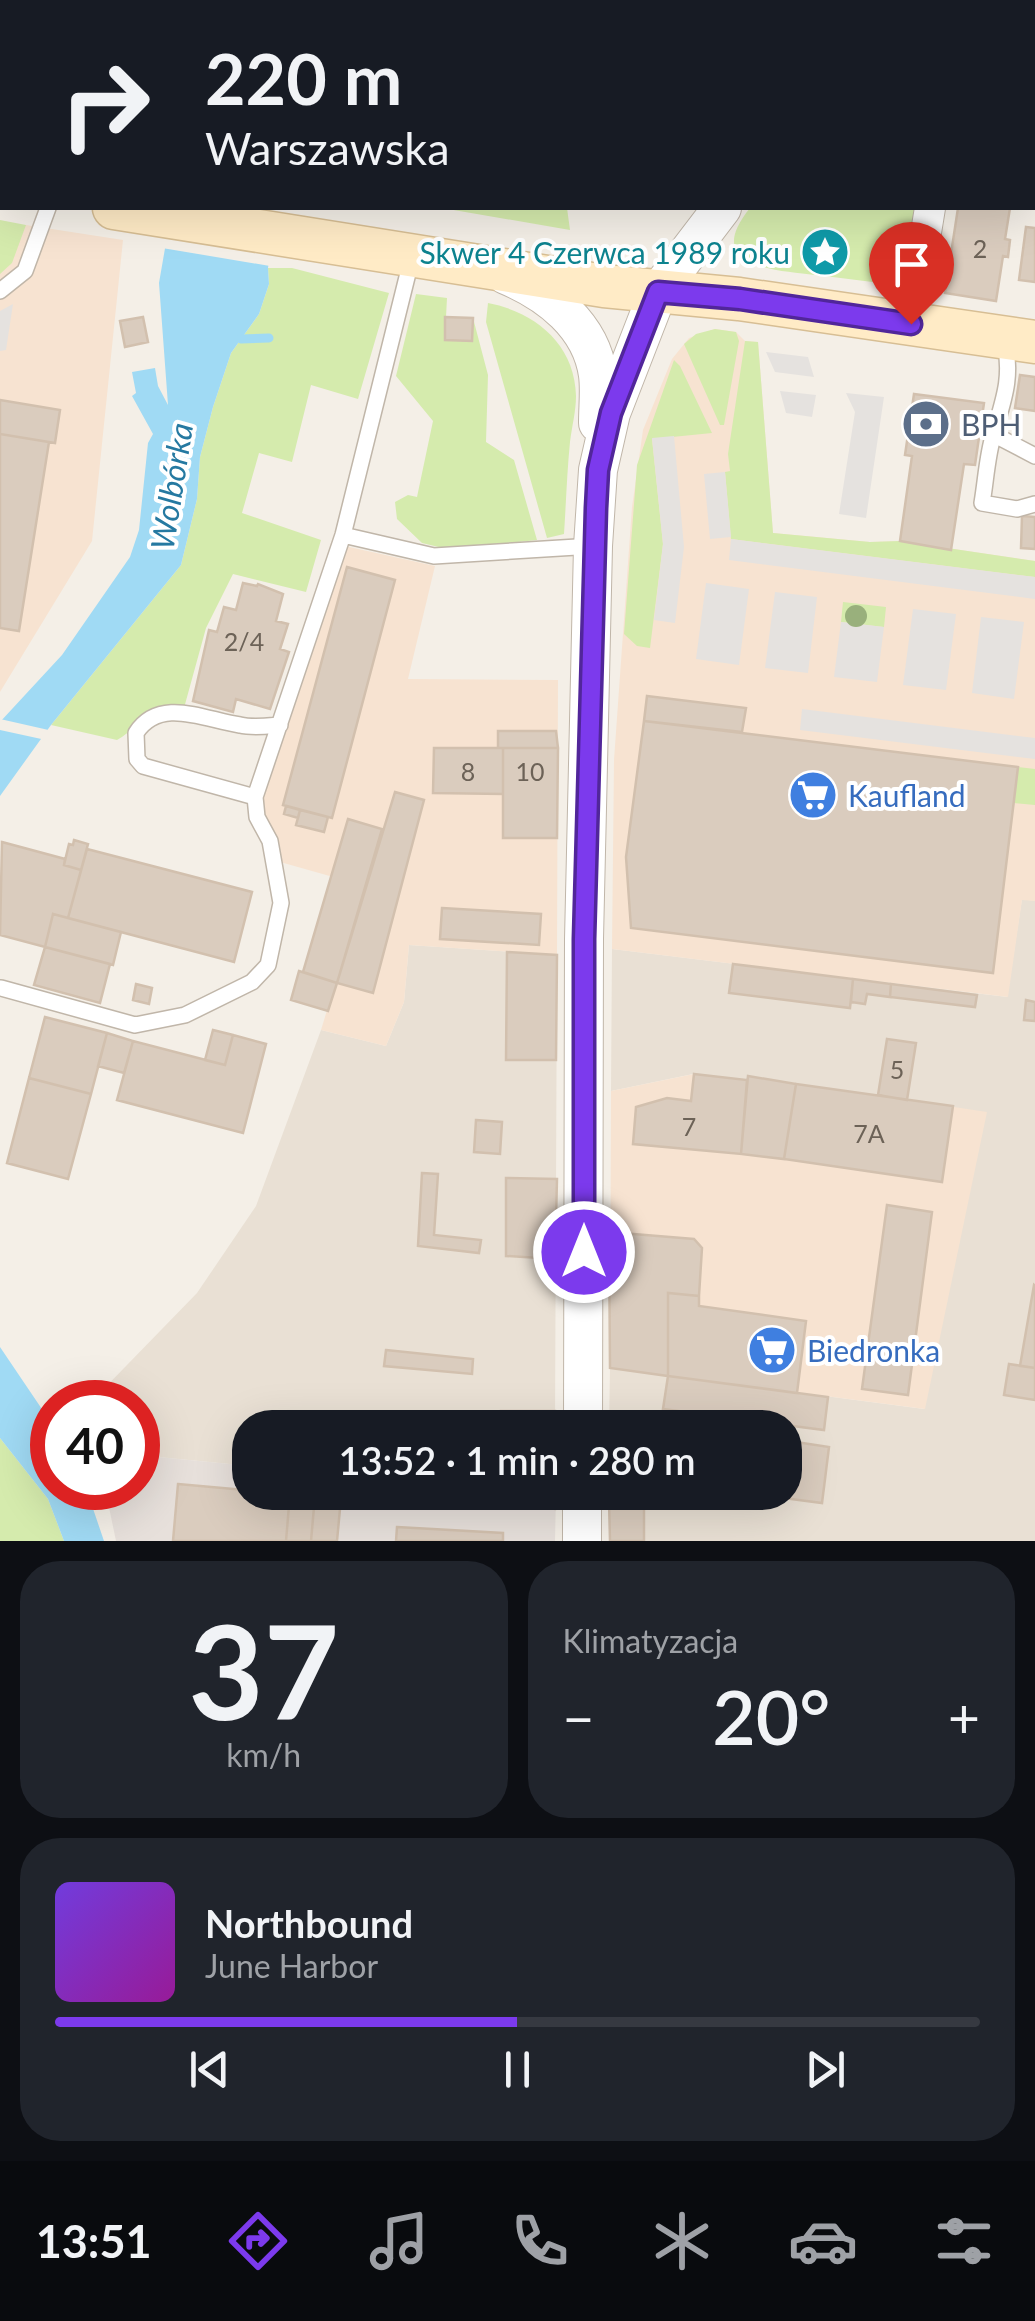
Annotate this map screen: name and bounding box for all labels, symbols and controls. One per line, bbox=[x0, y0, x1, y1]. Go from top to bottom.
text: 220 m bbox=[205, 36, 402, 120]
icon: right bbox=[40, 40, 170, 170]
text: Warszawska bbox=[205, 121, 450, 175]
pin bbox=[869, 222, 954, 325]
place icon: Skwer 4 Czerwca 1989 roku bbox=[799, 226, 851, 278]
house number: 2 bbox=[973, 233, 987, 263]
place label: Skwer 4 Czerwca 1989 roku bbox=[420, 234, 790, 270]
icon: arrive bbox=[884, 237, 939, 292]
bank icon: BPH bbox=[900, 398, 952, 450]
place label: BPH bbox=[961, 406, 1021, 442]
water label: Wolbórka bbox=[142, 420, 200, 552]
house number: 2/4 bbox=[224, 626, 264, 656]
house number: 8 bbox=[461, 756, 475, 786]
house number: 10 bbox=[515, 756, 545, 786]
supermarket icon: Kaufland bbox=[787, 769, 839, 821]
place label: Kaufland bbox=[848, 777, 966, 813]
house number: 5 bbox=[890, 1054, 904, 1084]
house number: 7 bbox=[682, 1111, 696, 1141]
house number: 7A bbox=[853, 1118, 885, 1148]
position arrow bbox=[532, 1200, 636, 1304]
supermarket icon: Biedronka bbox=[746, 1324, 798, 1376]
place label: Biedronka bbox=[807, 1332, 940, 1368]
speed limit sign: 40 bbox=[30, 1380, 160, 1510]
text: 13:52 · 1 min · 280 m bbox=[339, 1437, 695, 1483]
text: 37 bbox=[188, 1592, 339, 1748]
text: Klimatyzacja bbox=[563, 1621, 738, 1660]
text: 20° bbox=[712, 1671, 830, 1761]
text: − bbox=[563, 1684, 594, 1750]
text: + bbox=[948, 1684, 980, 1750]
text: km/h bbox=[226, 1735, 301, 1774]
text: Northbound bbox=[205, 1900, 413, 1946]
text: June Harbor bbox=[205, 1946, 378, 1985]
icon: previous bbox=[182, 2042, 237, 2097]
icon: pause bbox=[490, 2042, 545, 2097]
icon: next bbox=[798, 2042, 853, 2097]
icon: directions bbox=[223, 2206, 293, 2276]
icon: music bbox=[364, 2206, 434, 2276]
icon: phone bbox=[505, 2206, 575, 2276]
icon: climate bbox=[647, 2206, 717, 2276]
icon: car bbox=[788, 2206, 858, 2276]
icon: filters bbox=[929, 2206, 999, 2276]
text: 13:51 bbox=[36, 2214, 152, 2268]

